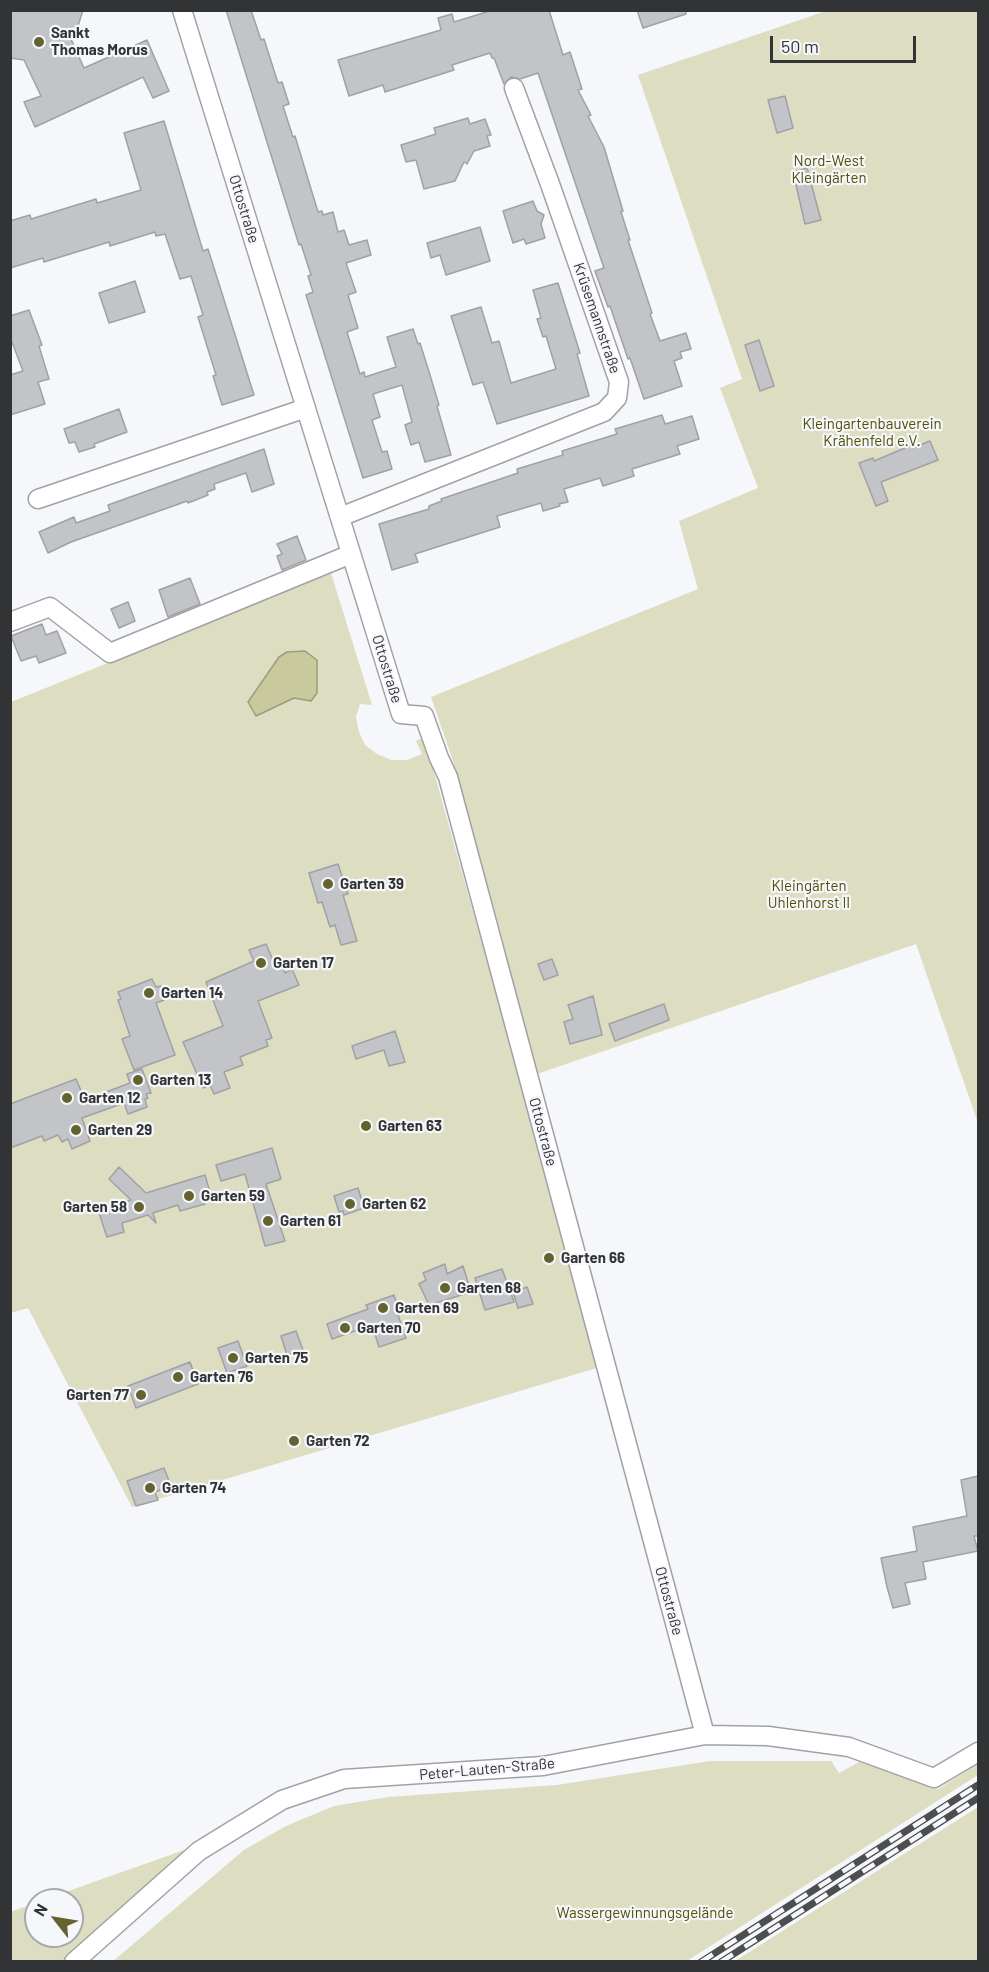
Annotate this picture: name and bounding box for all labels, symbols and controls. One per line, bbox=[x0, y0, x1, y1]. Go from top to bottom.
place label: Sankt Thomas Morus bbox=[51, 24, 148, 59]
scale bar bbox=[773, 24, 918, 62]
marker: Sankt Thomas Morus bbox=[32, 35, 46, 49]
text: 50 m bbox=[781, 35, 819, 57]
park label: Nord-West Kleingärten bbox=[791, 152, 867, 187]
street label: Ottostraße bbox=[225, 173, 263, 245]
street label: Krüsemannstraße bbox=[570, 260, 624, 376]
park label: Kleingartenbauverein Krähenfeld e.V. bbox=[802, 415, 942, 450]
street label: Ottostraße bbox=[368, 633, 406, 705]
place label: Garten 39 bbox=[340, 875, 404, 893]
marker: Garten 39 bbox=[321, 877, 335, 891]
park label: Kleingärten Uhlenhorst II bbox=[768, 877, 850, 912]
place label: Garten 17 bbox=[273, 954, 334, 972]
marker: Garten 17 bbox=[254, 956, 268, 970]
place label: Garten 14 bbox=[161, 984, 223, 1002]
marker: Garten 14 bbox=[142, 986, 156, 1000]
place label: Garten 13 bbox=[150, 1071, 211, 1089]
marker: Garten 13 bbox=[131, 1073, 145, 1087]
place label: Garten 12 bbox=[79, 1089, 141, 1107]
marker: Garten 12 bbox=[60, 1091, 74, 1105]
street label: Ottostraße bbox=[525, 1096, 561, 1168]
place label: Garten 63 bbox=[378, 1117, 442, 1135]
marker: Garten 63 bbox=[359, 1119, 373, 1133]
place label: Garten 29 bbox=[88, 1121, 152, 1139]
marker: Garten 29 bbox=[69, 1123, 83, 1137]
place label: Garten 59 bbox=[201, 1187, 265, 1205]
marker: Garten 59 bbox=[182, 1189, 196, 1203]
place label: Garten 62 bbox=[362, 1195, 426, 1213]
marker: Garten 62 bbox=[343, 1197, 357, 1211]
place label: Garten 58 bbox=[63, 1198, 127, 1216]
marker: Garten 58 bbox=[132, 1200, 146, 1214]
place label: Garten 61 bbox=[280, 1212, 341, 1230]
marker: Garten 61 bbox=[261, 1214, 275, 1228]
place label: Garten 66 bbox=[561, 1249, 625, 1267]
marker: Garten 66 bbox=[542, 1251, 556, 1265]
place label: Garten 68 bbox=[457, 1279, 521, 1297]
marker: Garten 68 bbox=[438, 1281, 452, 1295]
place label: Garten 69 bbox=[395, 1299, 459, 1317]
marker: Garten 69 bbox=[376, 1301, 390, 1315]
place label: Garten 70 bbox=[357, 1319, 421, 1337]
marker: Garten 70 bbox=[338, 1321, 352, 1335]
place label: Garten 75 bbox=[245, 1349, 308, 1367]
marker: Garten 75 bbox=[226, 1351, 240, 1365]
place label: Garten 76 bbox=[190, 1368, 253, 1386]
marker: Garten 76 bbox=[171, 1370, 185, 1384]
place label: Garten 77 bbox=[66, 1386, 129, 1404]
marker: Garten 77 bbox=[134, 1388, 148, 1402]
place label: Garten 72 bbox=[306, 1432, 370, 1450]
marker: Garten 72 bbox=[287, 1434, 301, 1448]
place label: Garten 74 bbox=[162, 1479, 226, 1497]
marker: Garten 74 bbox=[143, 1481, 157, 1495]
street label: Ottostraße bbox=[651, 1565, 687, 1637]
street label: Peter-Lauten-Straße bbox=[418, 1754, 556, 1784]
north arrow bbox=[24, 1888, 84, 1948]
text: N bbox=[29, 1900, 51, 1919]
park label: Wassergewinnungsgelände bbox=[557, 1904, 733, 1922]

